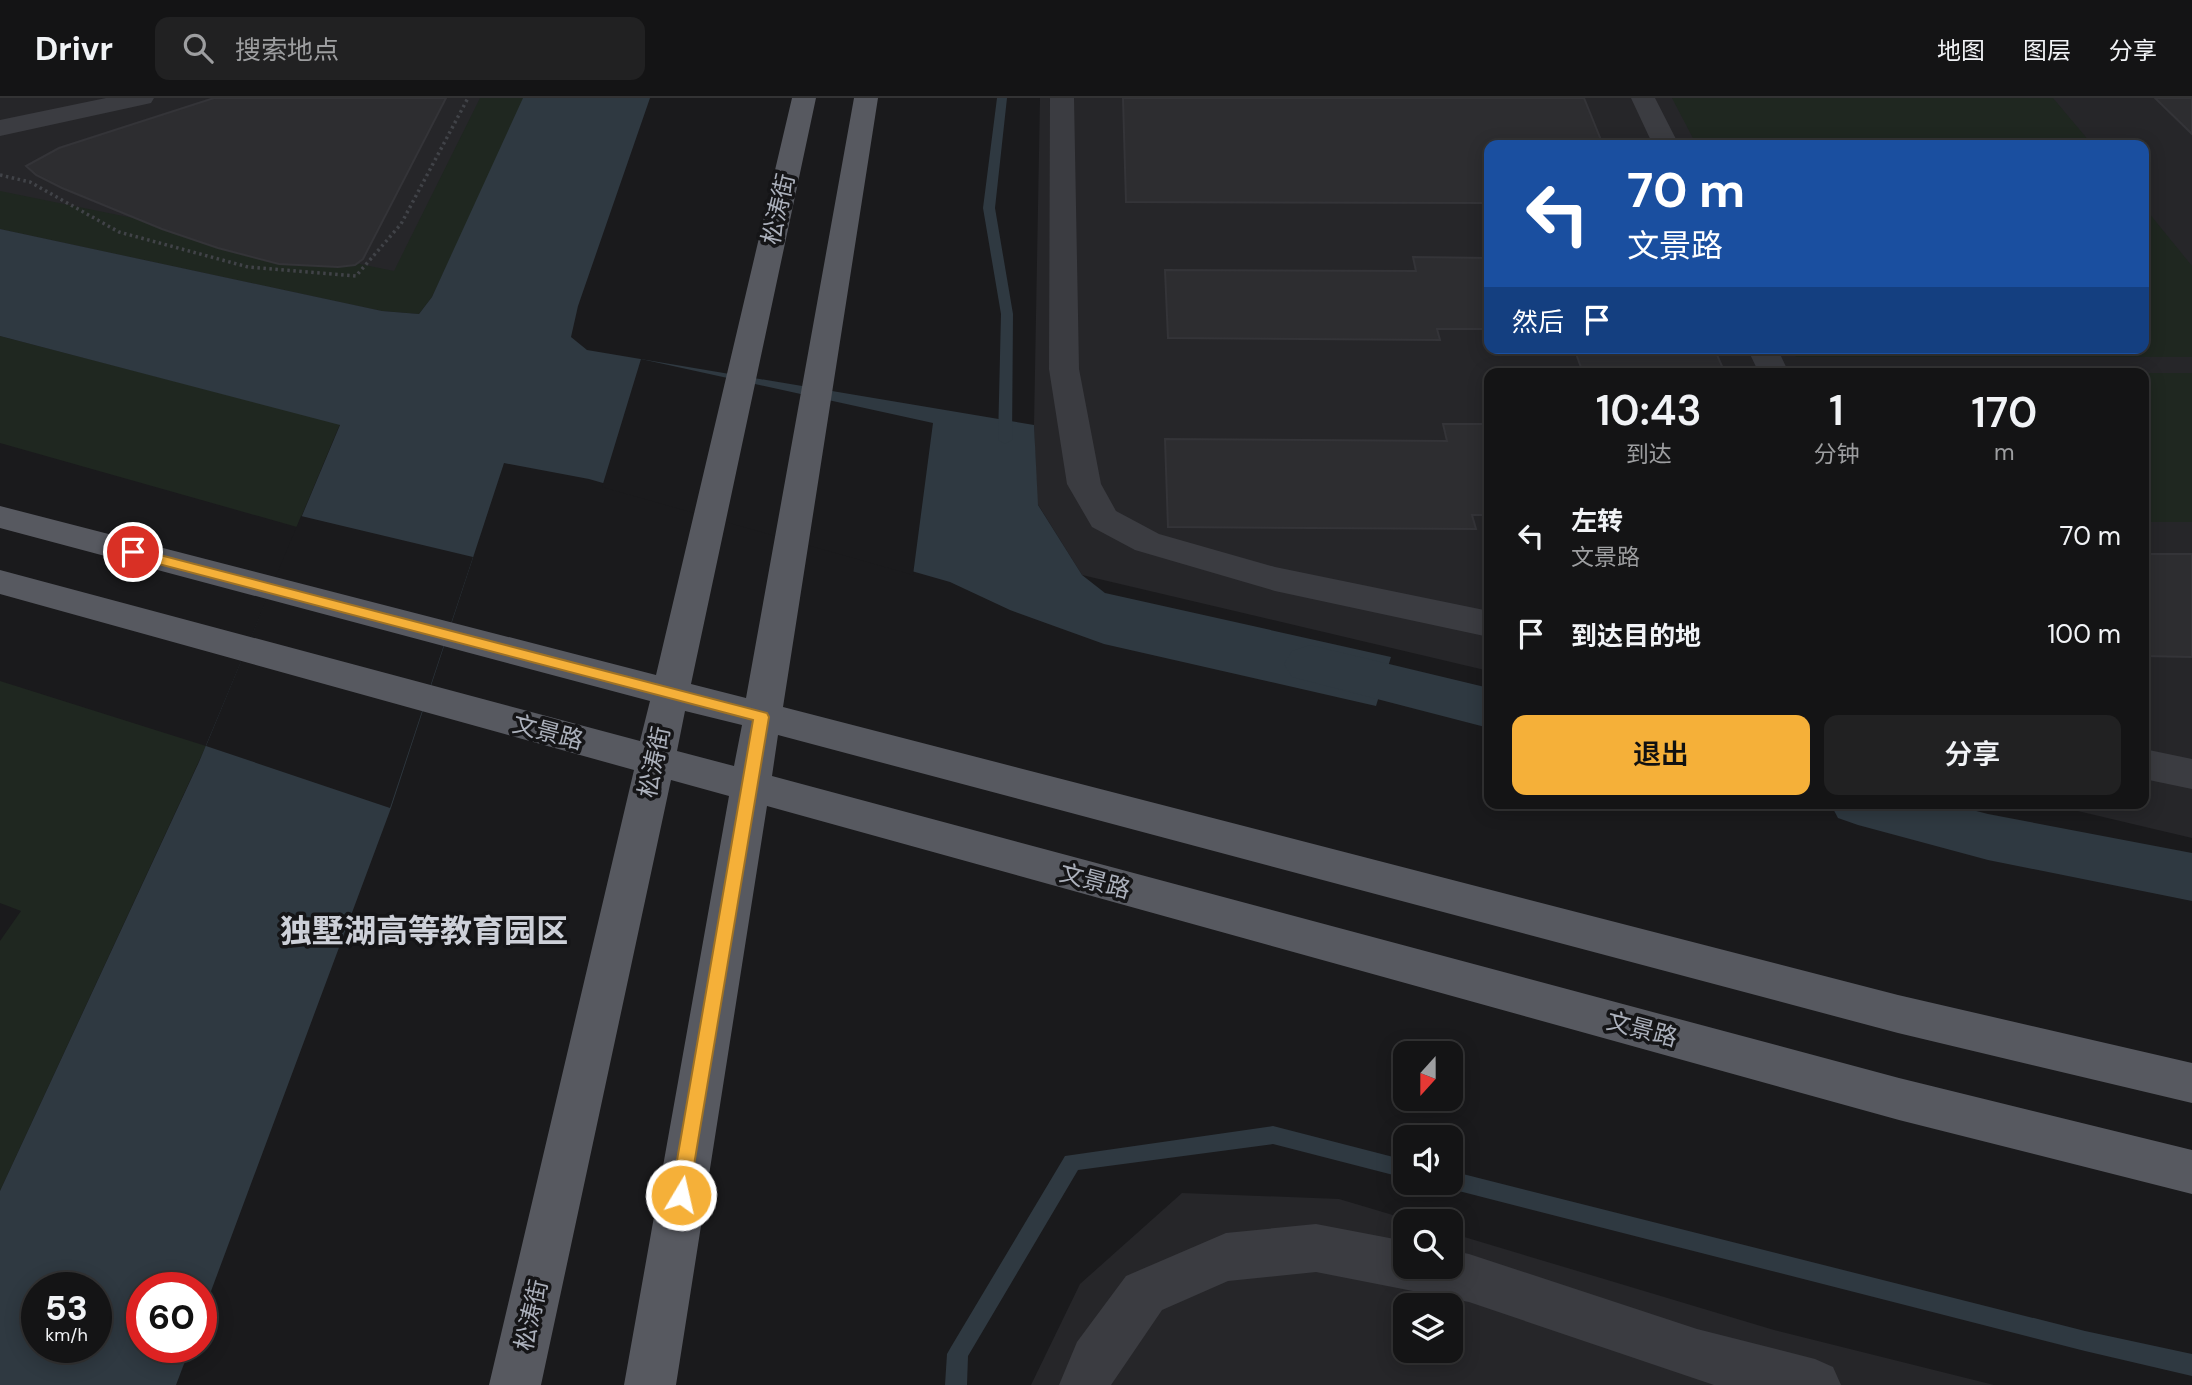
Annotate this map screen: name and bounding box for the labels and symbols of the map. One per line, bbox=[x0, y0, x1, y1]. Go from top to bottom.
street label: 松涛街 bbox=[755, 170, 801, 248]
pin bbox=[103, 522, 163, 582]
street label: 文景路 bbox=[509, 708, 587, 756]
street label: 松涛街 bbox=[631, 724, 677, 800]
street label: 文景路 bbox=[1056, 857, 1134, 905]
district label: 独墅湖高等教育园区 bbox=[280, 910, 568, 952]
street label: 文景路 bbox=[1603, 1005, 1681, 1053]
north arrow bbox=[1393, 1041, 1463, 1111]
position arrow bbox=[644, 1158, 718, 1232]
speed limit sign: 60 bbox=[126, 1272, 217, 1363]
street label: 松涛街 bbox=[508, 1276, 554, 1354]

